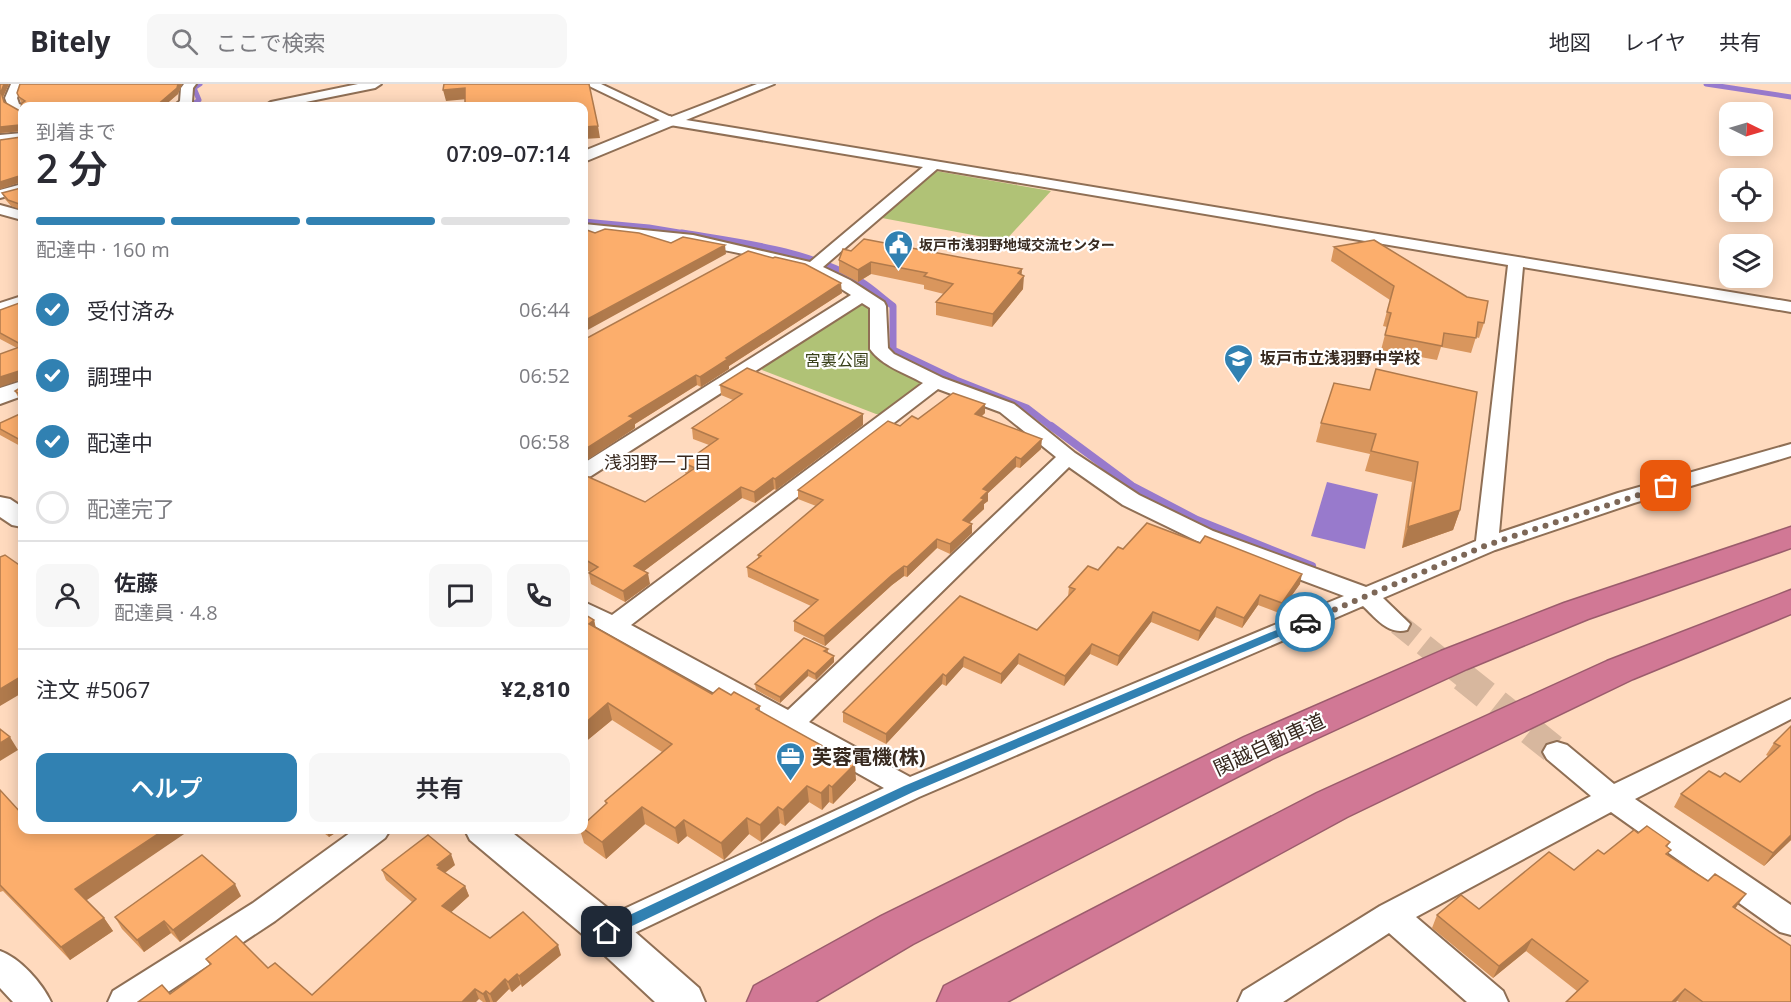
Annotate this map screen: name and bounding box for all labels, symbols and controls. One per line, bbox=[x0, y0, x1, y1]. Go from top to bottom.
search box bbox=[147, 14, 567, 68]
text: Bitely bbox=[30, 22, 111, 60]
icon: search bbox=[168, 25, 201, 58]
text: ここで検索 bbox=[216, 27, 326, 57]
text: 地図 bbox=[1549, 28, 1591, 56]
text: レイヤ bbox=[1624, 28, 1686, 56]
text: 共有 bbox=[1719, 28, 1761, 56]
north arrow bbox=[1719, 102, 1773, 156]
map controls bbox=[1719, 102, 1773, 288]
text: 到着まで bbox=[36, 118, 116, 145]
text: 07:09–07:14 bbox=[446, 138, 570, 168]
text: 2 分 bbox=[36, 141, 107, 194]
button: locate bbox=[1719, 168, 1773, 222]
public building icon: 坂戸市浅羽野地域交流センター bbox=[882, 228, 914, 270]
button: layers bbox=[1719, 234, 1773, 288]
place label: 坂戸市浅羽野地域交流センター bbox=[919, 235, 1115, 254]
text: 配達中 · 160 m bbox=[36, 236, 170, 263]
icon: check bbox=[36, 293, 69, 326]
text: 受付済み bbox=[87, 295, 175, 325]
text: 06:44 bbox=[519, 296, 570, 323]
school or university icon: 坂戸市立浅羽野中学校 bbox=[1223, 342, 1255, 384]
place label: 坂戸市立浅羽野中学校 bbox=[1260, 347, 1420, 369]
park label: 宮裏公園 bbox=[805, 349, 869, 371]
icon: check bbox=[36, 359, 69, 392]
text: 調理中 bbox=[87, 361, 153, 391]
text: 06:52 bbox=[519, 362, 570, 389]
icon: check bbox=[36, 425, 69, 458]
text: 配達中 bbox=[87, 427, 153, 457]
text: 06:58 bbox=[519, 428, 570, 455]
district label: 浅羽野一丁目 bbox=[604, 450, 712, 474]
pin bbox=[1640, 460, 1691, 511]
icon: bag bbox=[1649, 469, 1682, 502]
text: 配達完了 bbox=[87, 493, 175, 523]
button: person bbox=[36, 564, 99, 627]
button: chat bbox=[429, 564, 492, 627]
button: phone bbox=[507, 564, 570, 627]
text: 佐藤 bbox=[114, 567, 158, 597]
courier bbox=[1275, 592, 1335, 652]
text: 配達員 · 4.8 bbox=[114, 599, 218, 626]
icon: car bbox=[1289, 606, 1322, 639]
text: ¥2,810 bbox=[501, 673, 570, 703]
text: 注文 #5067 bbox=[36, 674, 150, 704]
street label: 関越自動車道 bbox=[1209, 706, 1329, 782]
office icon: 芙蓉電機(株) bbox=[775, 740, 807, 782]
place label: 芙蓉電機(株) bbox=[812, 743, 926, 770]
button: ヘルプ bbox=[36, 753, 297, 822]
button: 共有 bbox=[309, 753, 570, 822]
pin bbox=[581, 906, 632, 957]
icon: home bbox=[590, 915, 623, 948]

